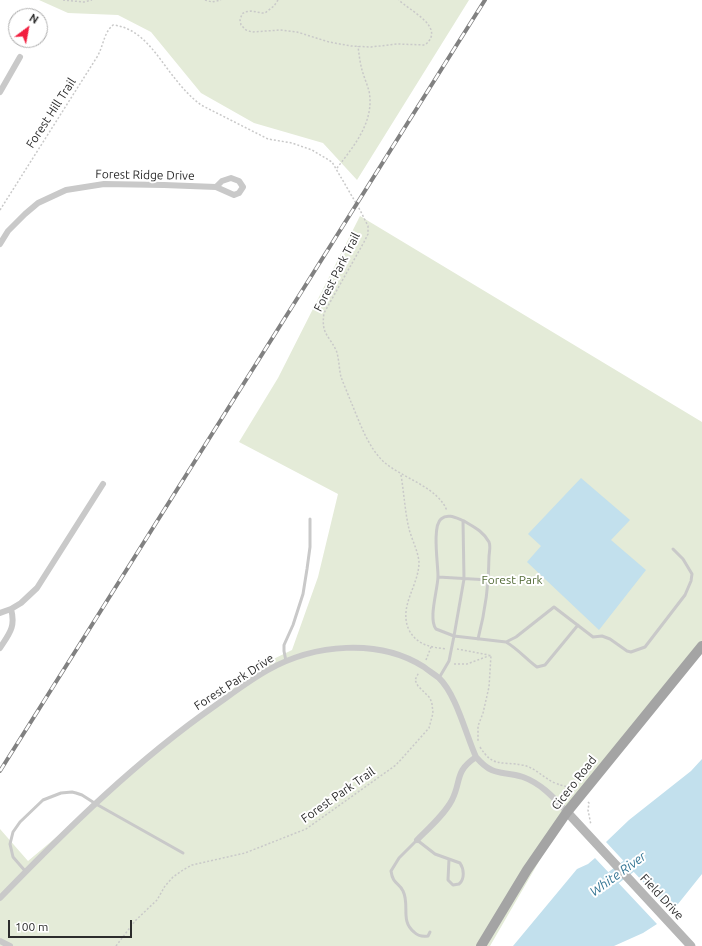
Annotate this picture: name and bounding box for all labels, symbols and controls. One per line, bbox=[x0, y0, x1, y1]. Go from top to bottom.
north arrow bbox=[8, 8, 48, 48]
text: N bbox=[27, 11, 40, 26]
street label: Forest Hill Trail bbox=[23, 75, 79, 151]
street label: Forest Ridge Drive bbox=[95, 167, 195, 183]
street label: Forest Park Trail bbox=[311, 230, 363, 314]
park label: Forest Park bbox=[482, 573, 542, 587]
street label: Forest Park Drive bbox=[191, 651, 277, 713]
street label: Cicero Road bbox=[549, 753, 599, 813]
street label: Forest Park Trail bbox=[298, 764, 378, 826]
water label: White River bbox=[587, 848, 649, 900]
street label: Field Drive bbox=[637, 871, 687, 923]
scale bar bbox=[10, 912, 134, 938]
text: 100 m bbox=[15, 920, 48, 933]

